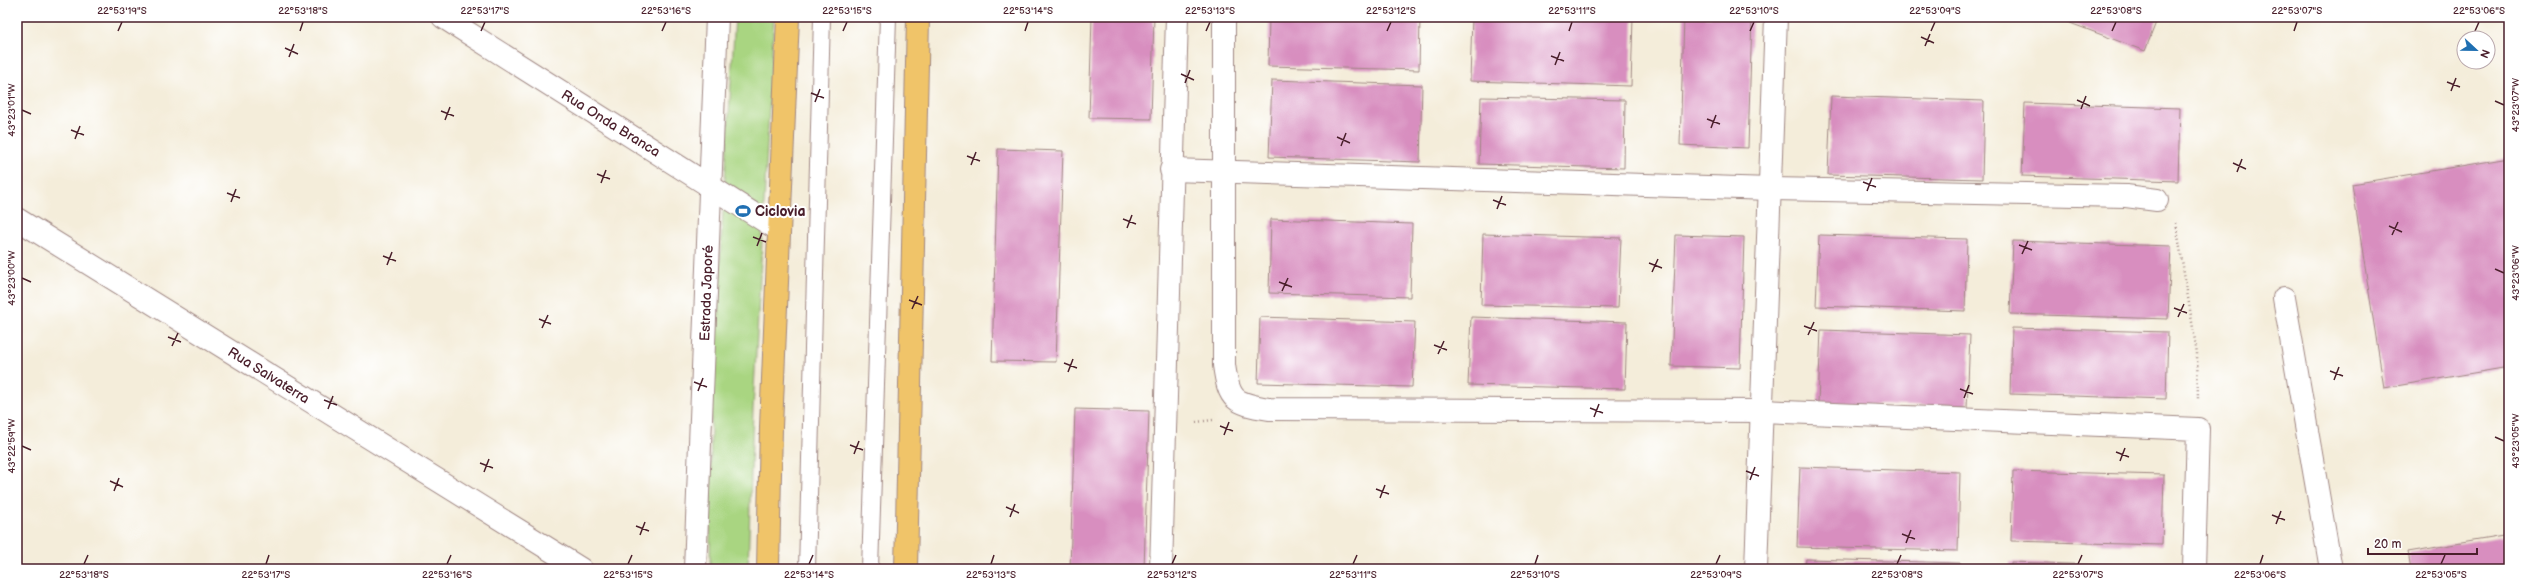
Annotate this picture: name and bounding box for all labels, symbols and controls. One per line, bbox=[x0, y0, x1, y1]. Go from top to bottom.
text: 22°53'19"S bbox=[97, 5, 147, 17]
text: 22°53'18"S bbox=[278, 5, 328, 17]
text: 22°53'17"S bbox=[461, 5, 509, 17]
text: 22°53'16"S bbox=[641, 5, 691, 17]
text: 22°53'15"S bbox=[822, 5, 872, 17]
text: 22°53'14"S bbox=[1003, 5, 1053, 17]
text: 22°53'13"S bbox=[1185, 5, 1235, 17]
text: 22°53'12"S bbox=[1366, 5, 1416, 17]
text: 22°53'11"S bbox=[1548, 5, 1596, 17]
text: 22°53'10"S bbox=[1729, 5, 1779, 17]
text: 22°53'09"S bbox=[1909, 5, 1961, 17]
text: 22°53'08"S bbox=[2090, 5, 2142, 17]
text: 22°53'07"S bbox=[2272, 5, 2322, 17]
text: 22°53'06"S bbox=[2453, 5, 2505, 17]
north arrow bbox=[2456, 30, 2496, 70]
text: N bbox=[2477, 47, 2492, 60]
text: 43°23'07"W bbox=[2510, 78, 2522, 132]
text: 43°23'01"W bbox=[6, 83, 18, 137]
street label: Rua Onda Branca bbox=[558, 86, 663, 161]
sports icon: Ciclovia bbox=[734, 202, 752, 220]
place label: Ciclovia bbox=[755, 203, 805, 220]
street label: Estrada Japoré bbox=[696, 244, 717, 341]
text: 43°23'06"W bbox=[2510, 245, 2522, 301]
text: 43°23'00"W bbox=[6, 250, 18, 306]
street label: Rua Salvaterra bbox=[225, 344, 313, 407]
text: 43°23'05"W bbox=[2510, 413, 2522, 469]
text: 43°22'59"W bbox=[6, 418, 18, 474]
scale bar bbox=[2368, 530, 2477, 556]
text: 20 m bbox=[2374, 537, 2401, 552]
text: 22°53'18"S bbox=[59, 569, 109, 581]
text: 22°53'17"S bbox=[242, 569, 290, 581]
text: 22°53'16"S bbox=[422, 569, 472, 581]
text: 22°53'15"S bbox=[603, 569, 653, 581]
text: 22°53'14"S bbox=[784, 569, 834, 581]
text: 22°53'13"S bbox=[966, 569, 1016, 581]
text: 22°53'12"S bbox=[1147, 569, 1197, 581]
text: 22°53'11"S bbox=[1329, 569, 1377, 581]
text: 22°53'10"S bbox=[1510, 569, 1560, 581]
text: 22°53'09"S bbox=[1690, 569, 1742, 581]
text: 22°53'08"S bbox=[1871, 569, 1923, 581]
text: 22°53'07"S bbox=[2053, 569, 2103, 581]
text: 22°53'06"S bbox=[2234, 569, 2286, 581]
text: 22°53'05"S bbox=[2415, 569, 2467, 581]

